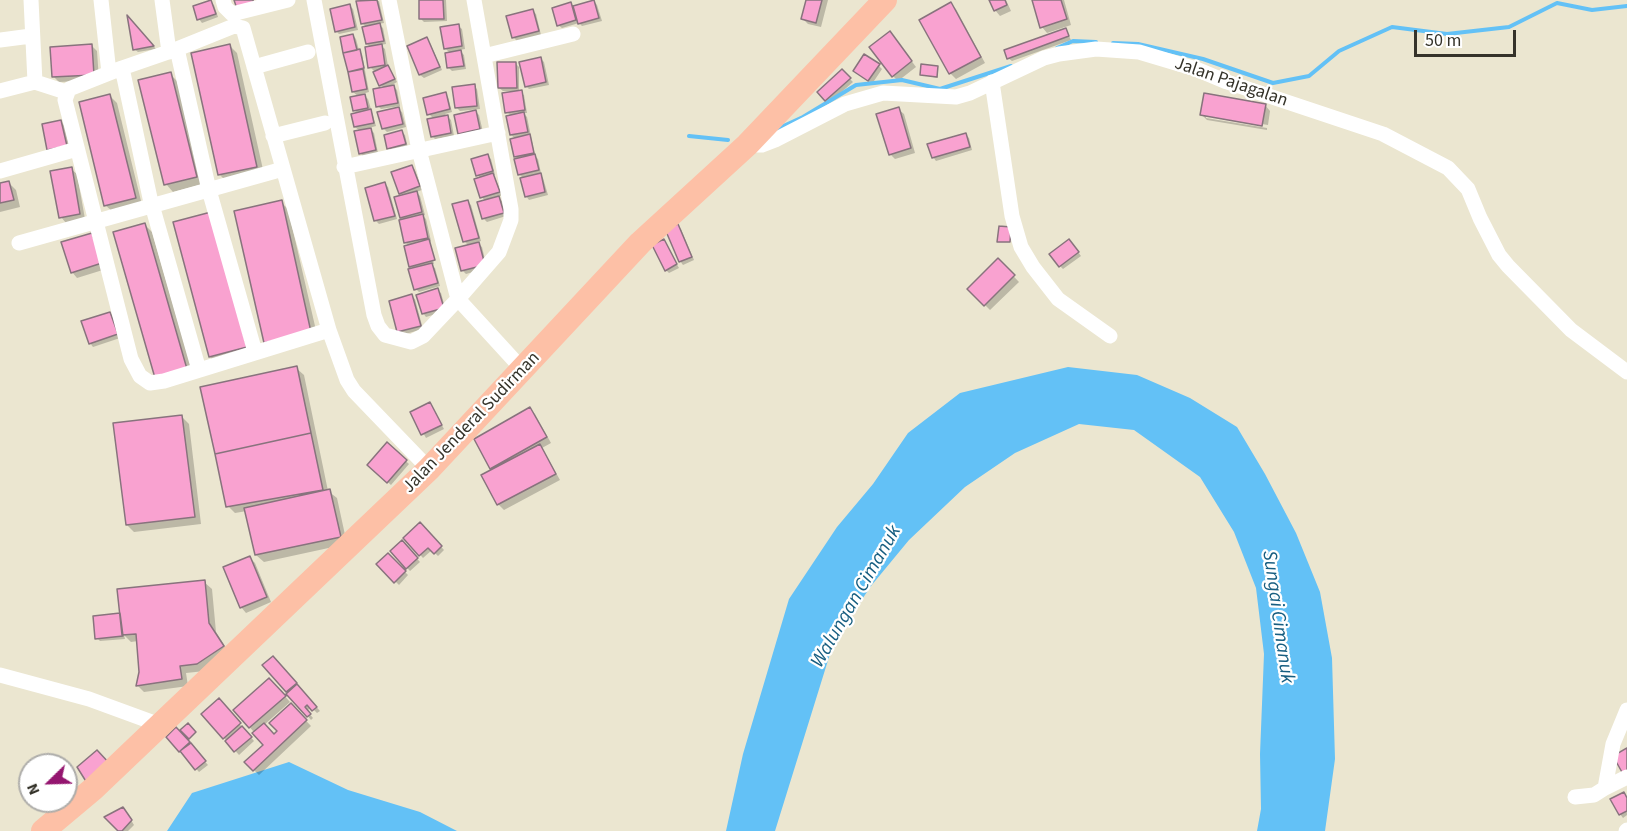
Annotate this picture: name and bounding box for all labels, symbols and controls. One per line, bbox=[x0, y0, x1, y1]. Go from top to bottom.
scale bar bbox=[1417, 18, 1519, 56]
text: 50 m bbox=[1425, 28, 1461, 53]
street label: Jalan Pajagalan bbox=[1172, 54, 1290, 112]
street label: Jalan Jenderal Sudirman bbox=[399, 348, 545, 498]
water label: Walungan Cimanuk bbox=[807, 522, 907, 672]
water label: Sungai Cimanuk bbox=[1256, 549, 1298, 685]
north arrow bbox=[18, 753, 78, 813]
text: N bbox=[21, 780, 45, 798]

